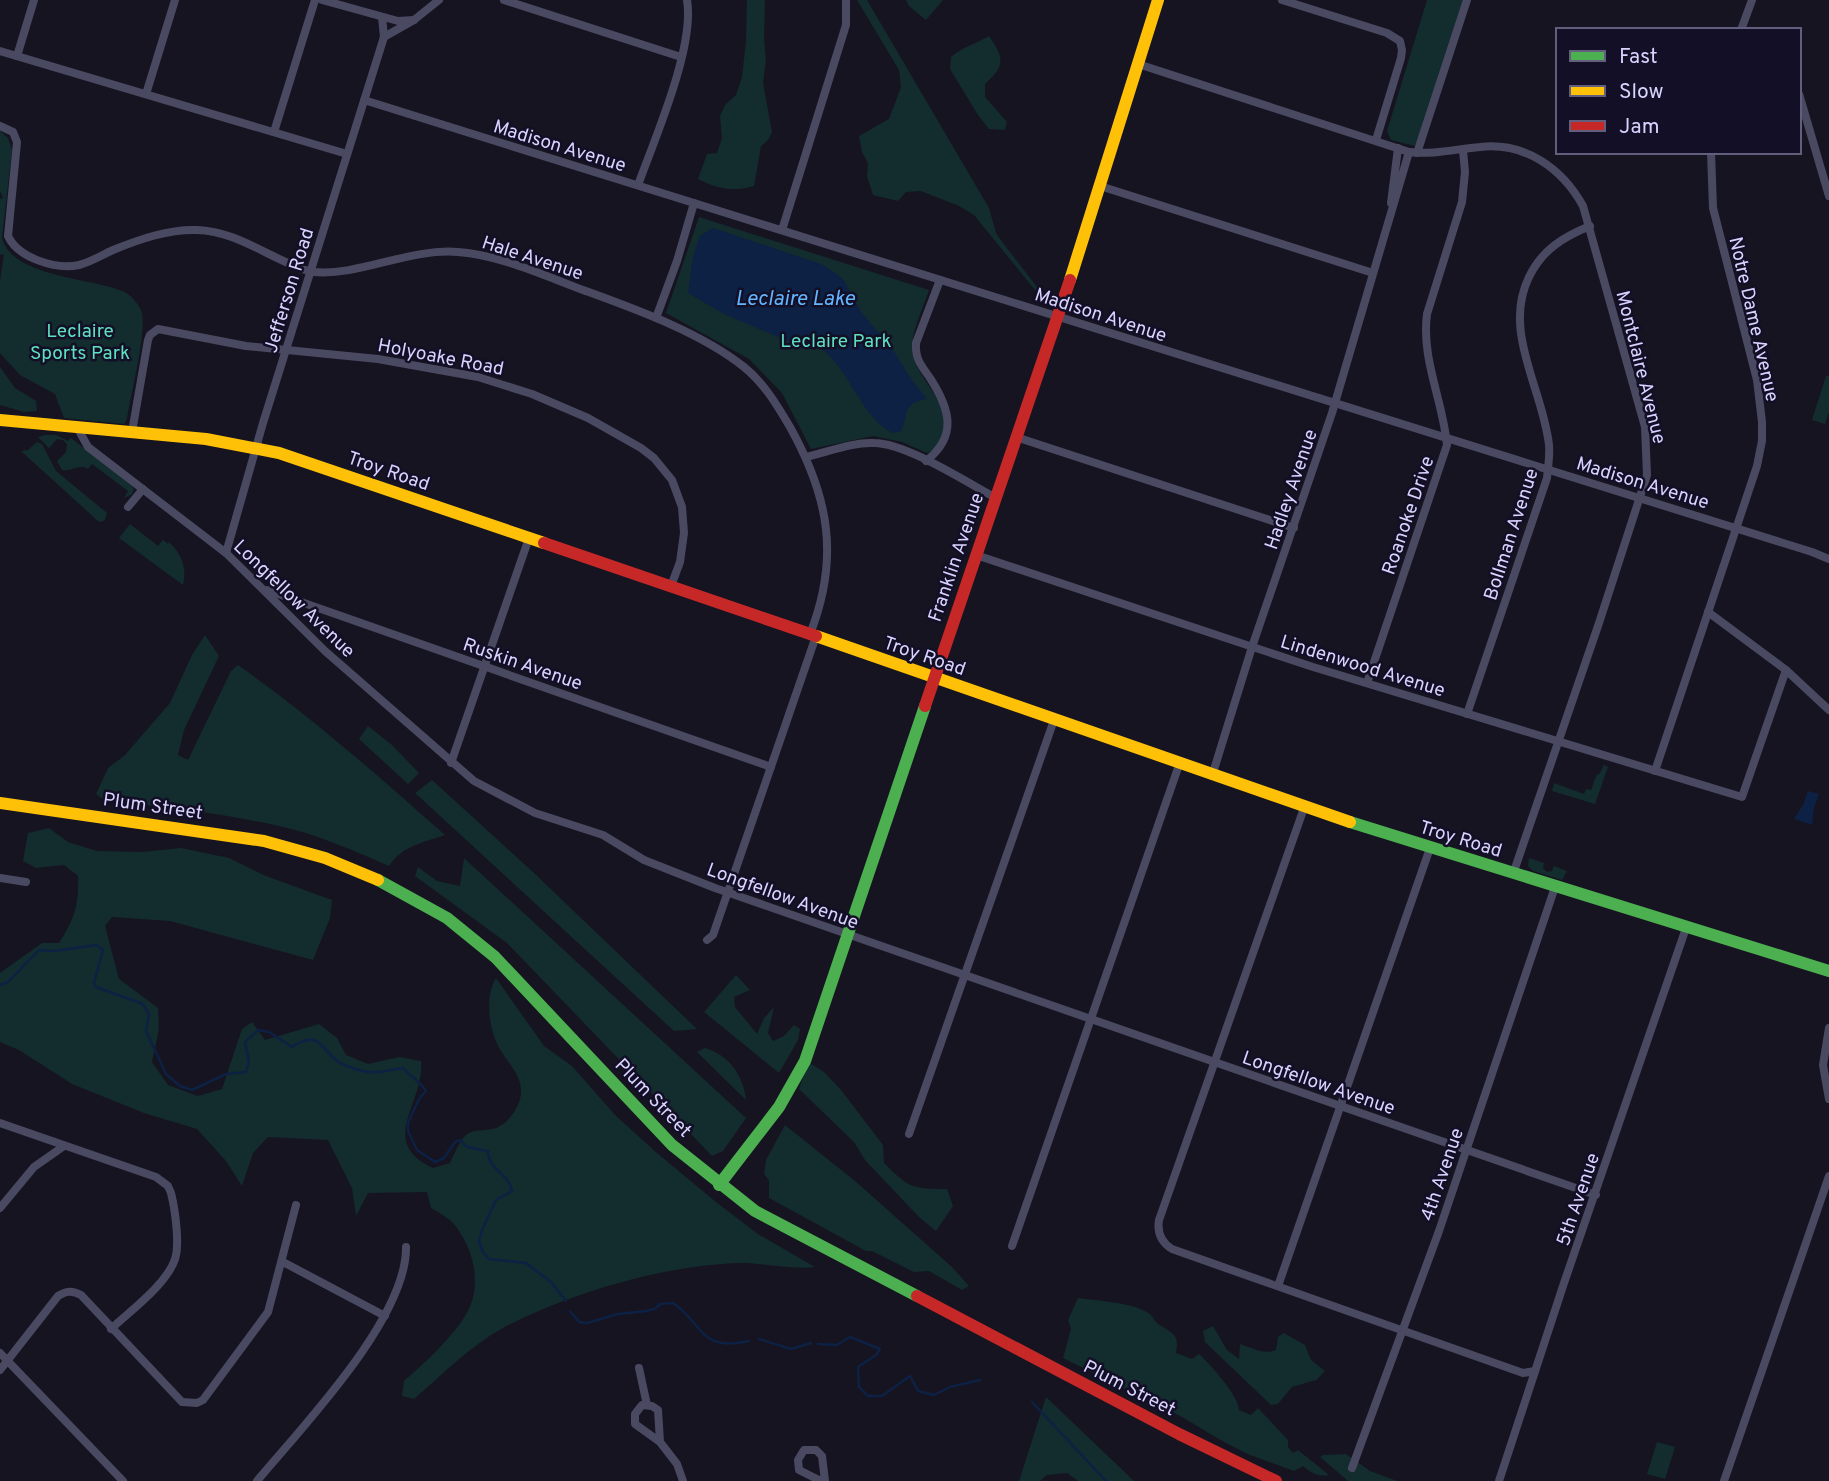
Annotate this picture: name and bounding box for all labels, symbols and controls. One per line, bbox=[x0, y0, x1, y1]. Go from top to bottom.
legend bbox=[1556, 28, 1801, 154]
text: Fast bbox=[1619, 44, 1658, 71]
text: Slow bbox=[1619, 79, 1664, 106]
text: Jam bbox=[1619, 114, 1660, 141]
street label: Madison Avenue bbox=[490, 115, 629, 179]
street label: Jefferson Road bbox=[260, 225, 320, 356]
street label: Hale Avenue bbox=[479, 231, 586, 287]
street label: Notre Dame Avenue bbox=[1722, 235, 1784, 404]
street label: Madison Avenue bbox=[1031, 283, 1170, 349]
water label: Leclaire Lake bbox=[735, 286, 856, 313]
street label: Montclaire Avenue bbox=[1609, 288, 1671, 447]
park label: Leclaire Sports Park bbox=[30, 320, 130, 366]
park label: Leclaire Park bbox=[780, 330, 892, 354]
street label: Holyoake Road bbox=[376, 334, 506, 382]
street label: Hadley Avenue bbox=[1260, 426, 1324, 553]
street label: Troy Road bbox=[344, 447, 433, 497]
street label: Madison Avenue bbox=[1573, 452, 1712, 516]
street label: Roanoke Drive bbox=[1377, 453, 1440, 578]
street label: Bollman Avenue bbox=[1479, 466, 1545, 604]
street label: Franklin Avenue bbox=[924, 490, 990, 625]
street label: Longfellow Avenue bbox=[228, 535, 360, 664]
street label: Lindenwood Avenue bbox=[1277, 630, 1448, 703]
street label: Troy Road bbox=[880, 632, 969, 682]
street label: Ruskin Avenue bbox=[459, 633, 585, 697]
street label: Plum Street bbox=[101, 788, 204, 826]
street label: Troy Road bbox=[1416, 816, 1505, 864]
street label: Longfellow Avenue bbox=[703, 858, 862, 936]
street label: Longfellow Avenue bbox=[1239, 1046, 1398, 1121]
street label: Plum Street bbox=[609, 1054, 696, 1143]
street label: 4th Avenue bbox=[1416, 1125, 1470, 1224]
street label: 5th Avenue bbox=[1552, 1150, 1606, 1249]
street label: Plum Street bbox=[1079, 1355, 1179, 1422]

